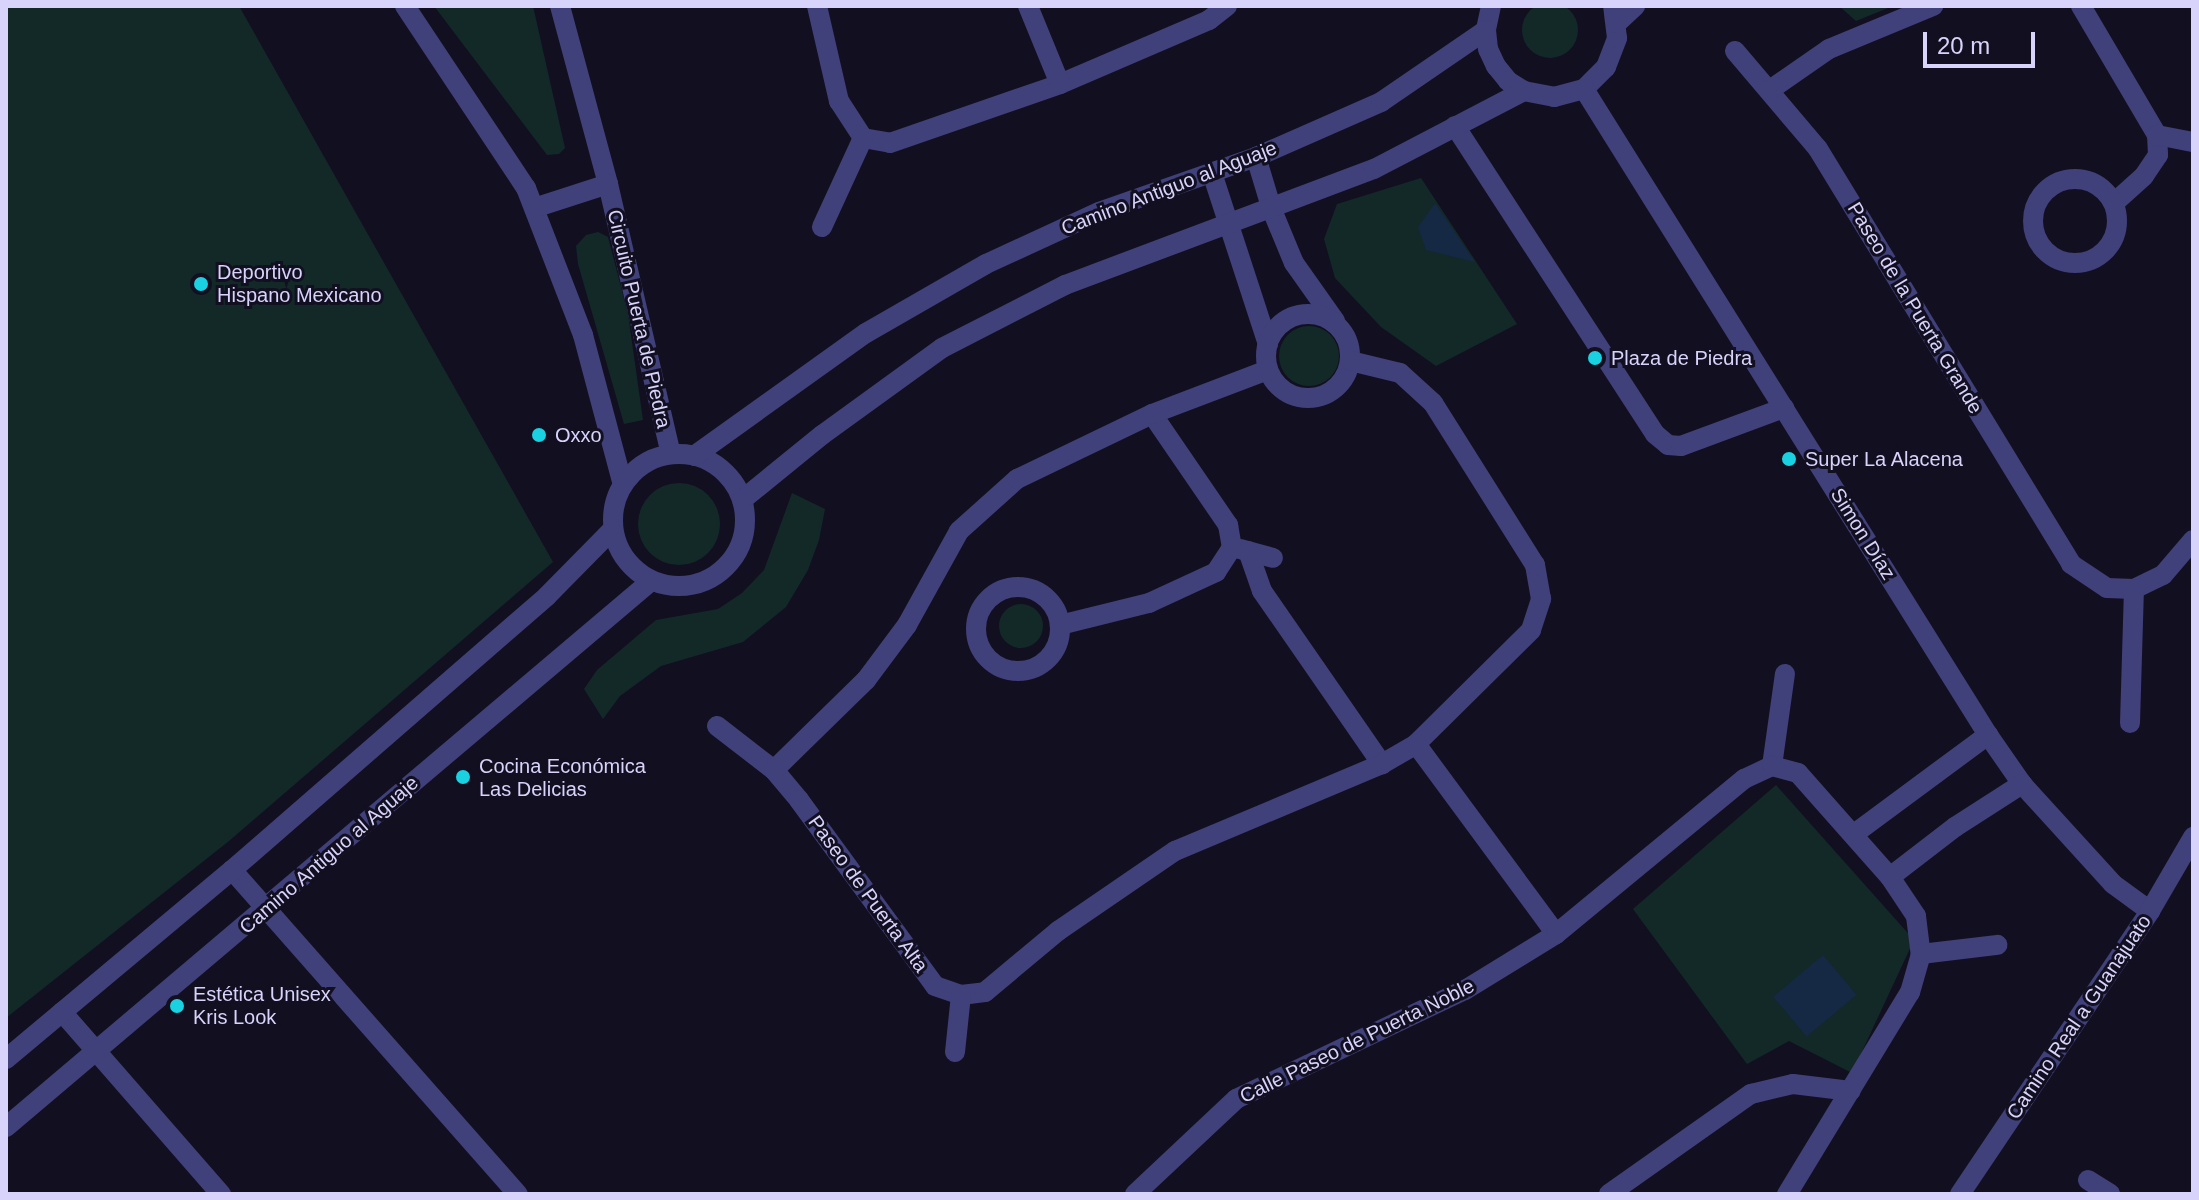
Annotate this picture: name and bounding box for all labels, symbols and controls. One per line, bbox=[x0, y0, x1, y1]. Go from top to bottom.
scale bar bbox=[1927, 16, 2039, 66]
text: 20 m bbox=[1937, 32, 1990, 59]
street label: Camino Antiguo al Aguaje bbox=[1057, 135, 1281, 241]
street label: Paseo de la Puerta Grande bbox=[1842, 198, 1988, 418]
street label: Circuito Puerta de Piedra bbox=[602, 207, 676, 431]
place label: Deportivo Hispano Mexicano bbox=[217, 260, 382, 307]
marker: Deportivo Hispano Mexicano bbox=[192, 275, 210, 293]
place label: Plaza de Piedra bbox=[1611, 346, 1752, 370]
marker: Plaza de Piedra bbox=[1586, 349, 1604, 367]
place label: Oxxo bbox=[555, 423, 602, 447]
marker: Oxxo bbox=[530, 426, 548, 444]
place label: Super La Alacena bbox=[1805, 447, 1964, 471]
marker: Super La Alacena bbox=[1780, 450, 1798, 468]
street label: Simon Díaz bbox=[1825, 484, 1901, 584]
place label: Cocina Económica Las Delicias bbox=[479, 754, 646, 801]
marker: Cocina Económica Las Delicias bbox=[454, 768, 472, 786]
street label: Camino Antiguo al Aguaje bbox=[234, 770, 424, 940]
street label: Paseo de Puerta Alta bbox=[803, 810, 933, 978]
street label: Camino Real a Guanajuato bbox=[2002, 910, 2156, 1124]
street label: Calle Paseo de Puerta Noble bbox=[1236, 974, 1478, 1108]
place label: Estética Unisex Kris Look bbox=[193, 982, 331, 1029]
marker: Estética Unisex Kris Look bbox=[168, 997, 186, 1015]

